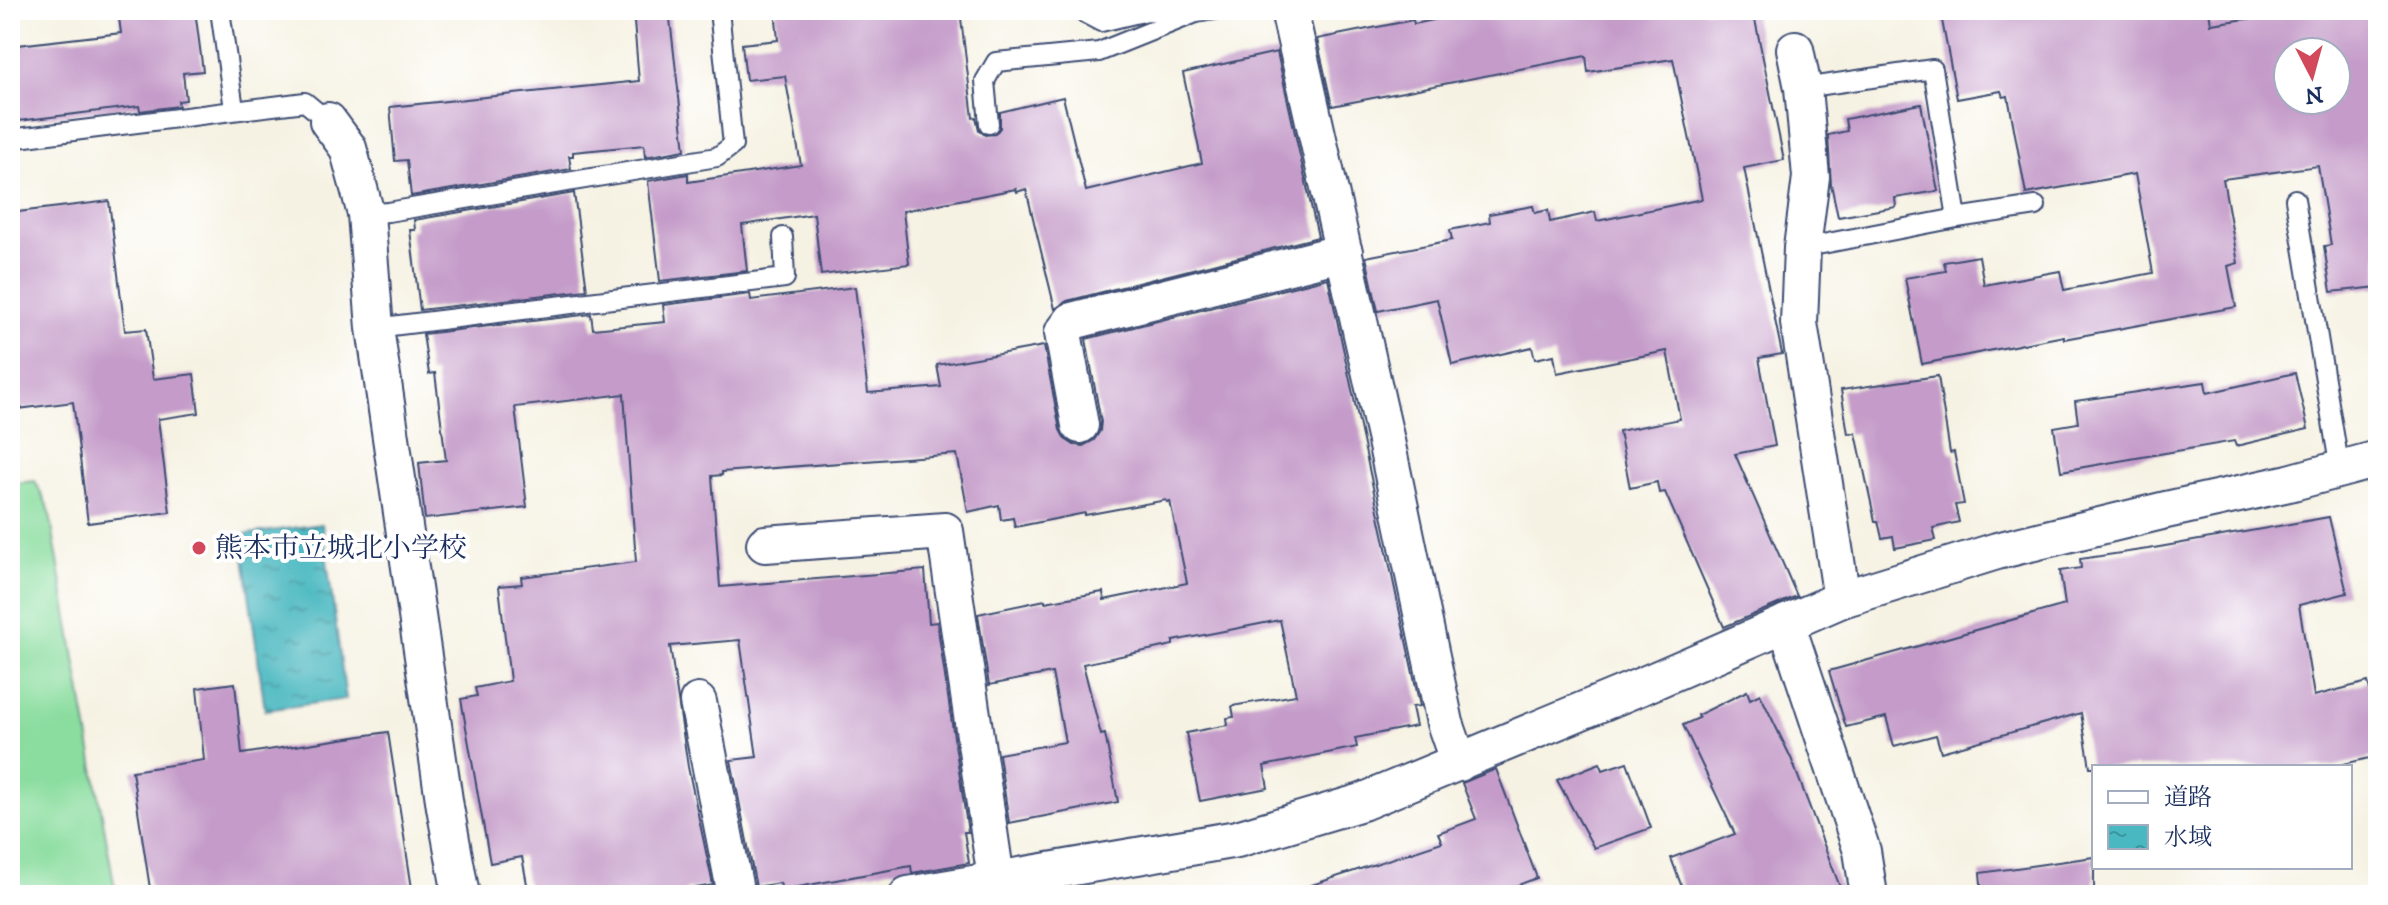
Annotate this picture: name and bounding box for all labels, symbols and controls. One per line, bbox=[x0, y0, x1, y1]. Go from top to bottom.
north arrow bbox=[2272, 36, 2352, 116]
text: N bbox=[2304, 80, 2324, 109]
place label: 熊本市立城北小学校 bbox=[215, 531, 467, 566]
marker: 熊本市立城北小学校 bbox=[190, 539, 208, 557]
legend bbox=[2092, 765, 2352, 869]
text: 道路 bbox=[2164, 783, 2212, 813]
text: 水域 bbox=[2164, 823, 2212, 853]

